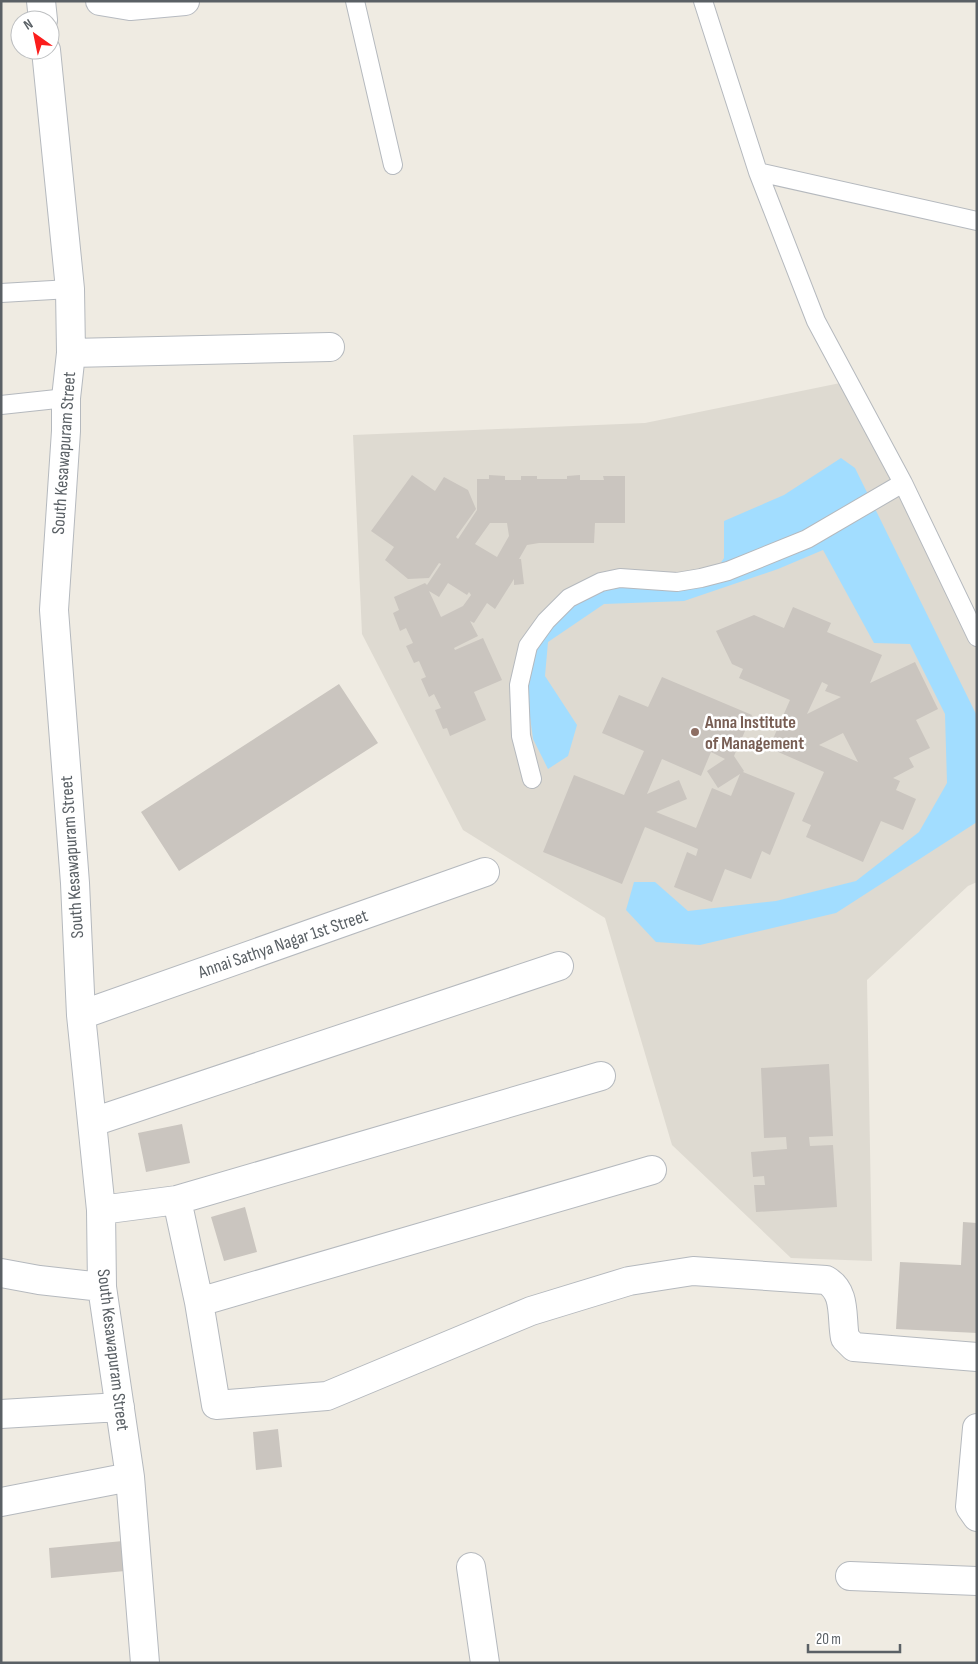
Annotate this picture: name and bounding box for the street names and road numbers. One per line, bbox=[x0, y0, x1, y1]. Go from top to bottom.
street label: South Kesawapuram Street bbox=[48, 370, 80, 535]
street label: South Kesawapuram Street bbox=[56, 774, 88, 939]
street label: Annai Sathya Nagar 1st Street bbox=[195, 905, 371, 983]
street label: South Kesawapuram Street bbox=[93, 1268, 133, 1433]

